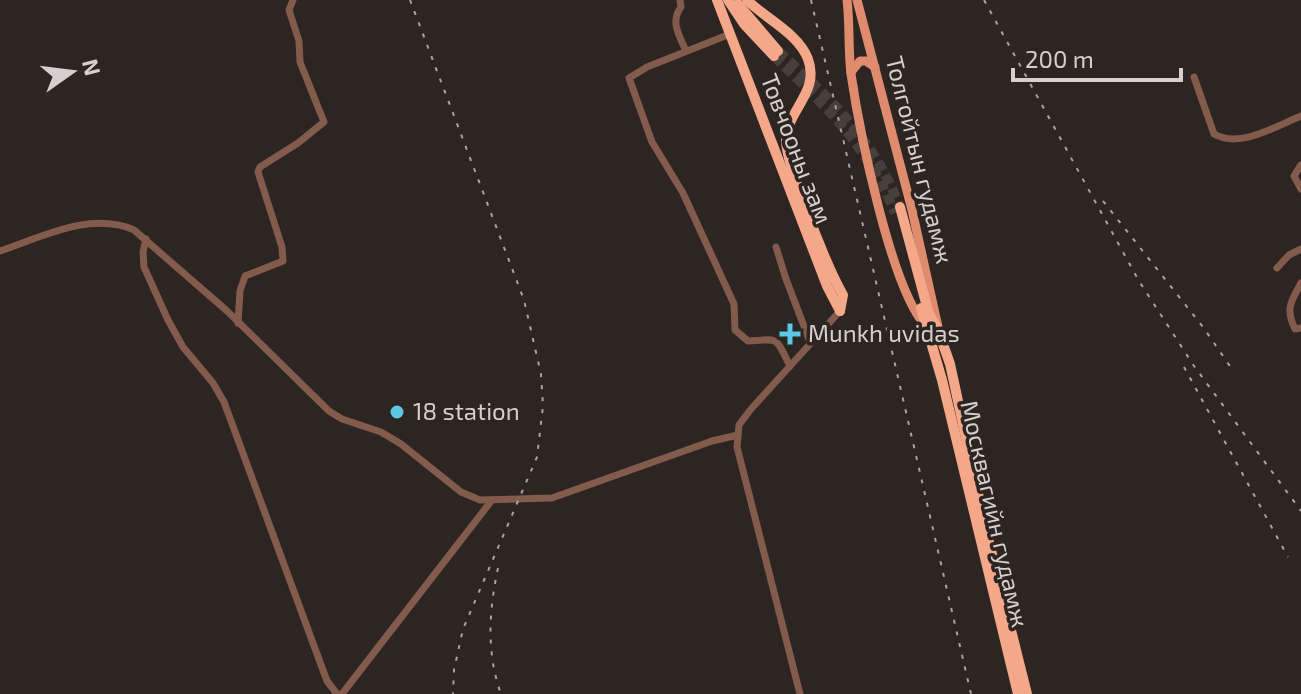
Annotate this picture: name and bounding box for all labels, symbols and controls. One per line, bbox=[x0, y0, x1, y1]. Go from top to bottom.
north arrow bbox=[32, 32, 112, 112]
scale bar bbox=[1013, 32, 1181, 82]
text: 200 m bbox=[1025, 44, 1094, 73]
street label: Толгойтын гудамж bbox=[880, 53, 960, 267]
text: N bbox=[78, 56, 107, 78]
street label: Товчооны зам bbox=[756, 69, 839, 227]
place label: Munkh uvidas bbox=[808, 318, 960, 347]
marker: Munkh uvidas bbox=[779, 323, 801, 345]
place label: 18 station bbox=[413, 396, 520, 425]
street label: Москвагийн гудамж bbox=[954, 398, 1036, 630]
marker: 18 station bbox=[388, 403, 406, 421]

